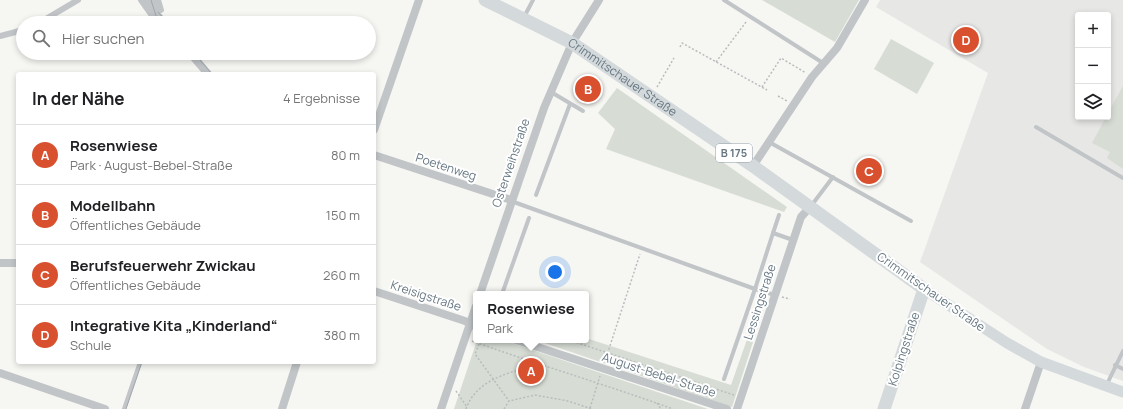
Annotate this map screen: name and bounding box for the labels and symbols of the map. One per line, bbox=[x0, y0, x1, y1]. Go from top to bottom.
pin: D bbox=[953, 25, 979, 55]
street label: Crimmitschauer Straße bbox=[565, 34, 681, 120]
pin: B bbox=[575, 74, 601, 104]
street label: Osterweihstraße bbox=[487, 116, 534, 210]
road number: B 175 bbox=[716, 144, 752, 162]
street label: Poetenweg bbox=[414, 149, 479, 184]
pin: C bbox=[856, 156, 882, 186]
street label: Crimmitschauer Straße bbox=[874, 248, 989, 335]
your location bbox=[545, 262, 565, 282]
street label: Lessingstraße bbox=[739, 262, 780, 342]
street label: Kreisigstraße bbox=[389, 276, 464, 315]
street label: Kolpingstraße bbox=[884, 310, 923, 388]
street label: August-Bebel-Straße bbox=[600, 348, 718, 401]
pin: A bbox=[518, 356, 544, 386]

